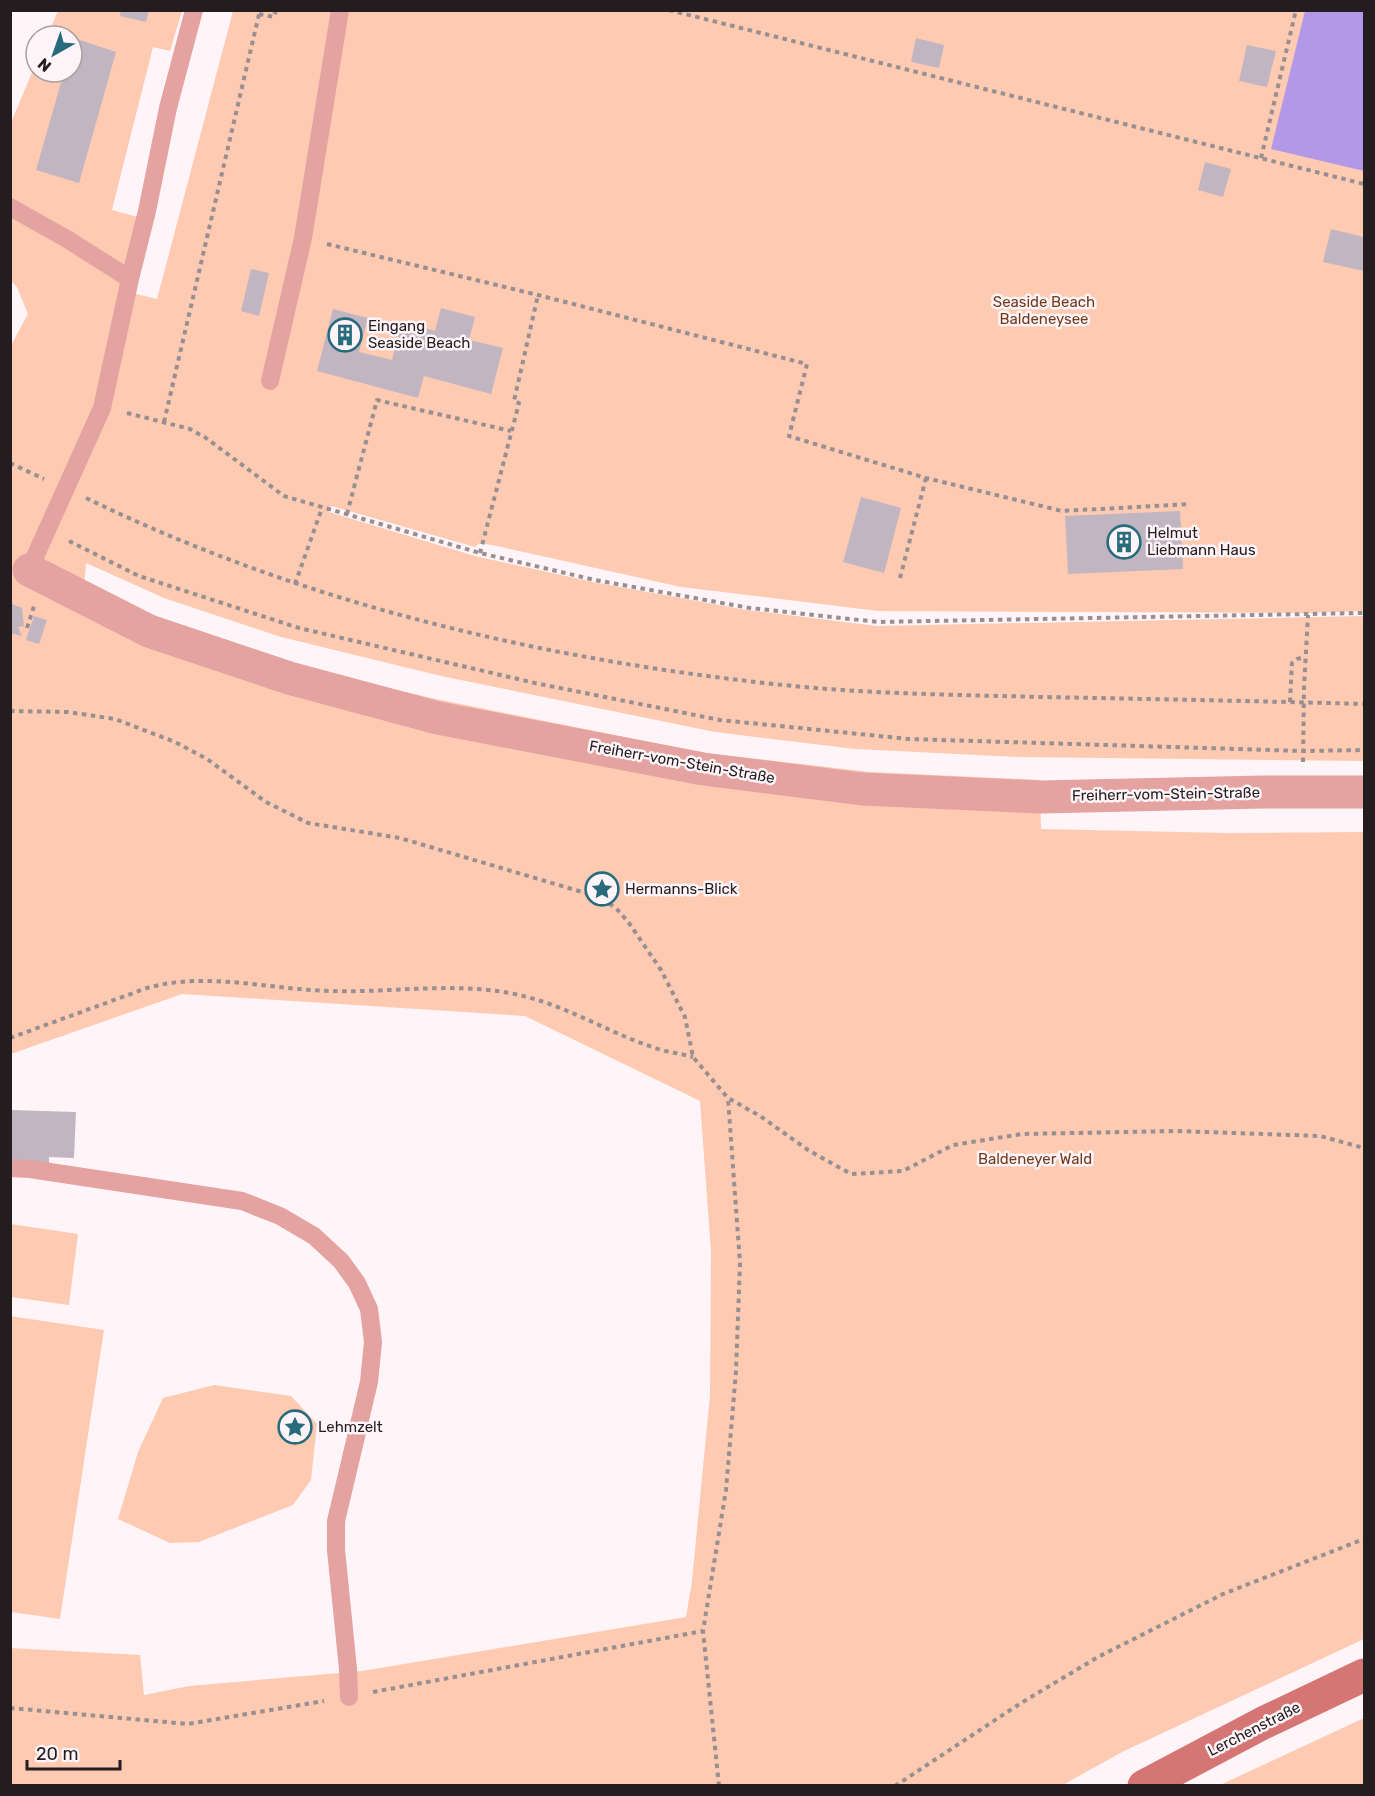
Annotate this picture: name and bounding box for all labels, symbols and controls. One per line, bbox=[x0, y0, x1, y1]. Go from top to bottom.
north arrow bbox=[24, 24, 84, 84]
text: N bbox=[34, 54, 55, 76]
park label: Seaside Beach Baldeneysee bbox=[993, 293, 1095, 328]
building icon: Eingang Seaside Beach bbox=[327, 317, 363, 353]
place label: Eingang Seaside Beach bbox=[368, 317, 470, 352]
building icon: Helmut Liebmann Haus bbox=[1106, 524, 1142, 560]
place label: Helmut Liebmann Haus bbox=[1147, 524, 1256, 559]
street label: Freiherr-vom-Stein-Straße bbox=[588, 737, 776, 787]
street label: Freiherr-vom-Stein-Straße bbox=[1072, 783, 1260, 805]
place icon: Hermanns-Blick bbox=[584, 871, 620, 907]
place label: Hermanns-Blick bbox=[625, 880, 738, 898]
park label: Baldeneyer Wald bbox=[978, 1150, 1092, 1168]
place icon: Lehmzelt bbox=[277, 1409, 313, 1445]
place label: Lehmzelt bbox=[318, 1418, 383, 1436]
street label: Lerchenstraße bbox=[1205, 1698, 1303, 1760]
scale bar bbox=[27, 1733, 120, 1771]
text: 20 m bbox=[36, 1743, 78, 1765]

